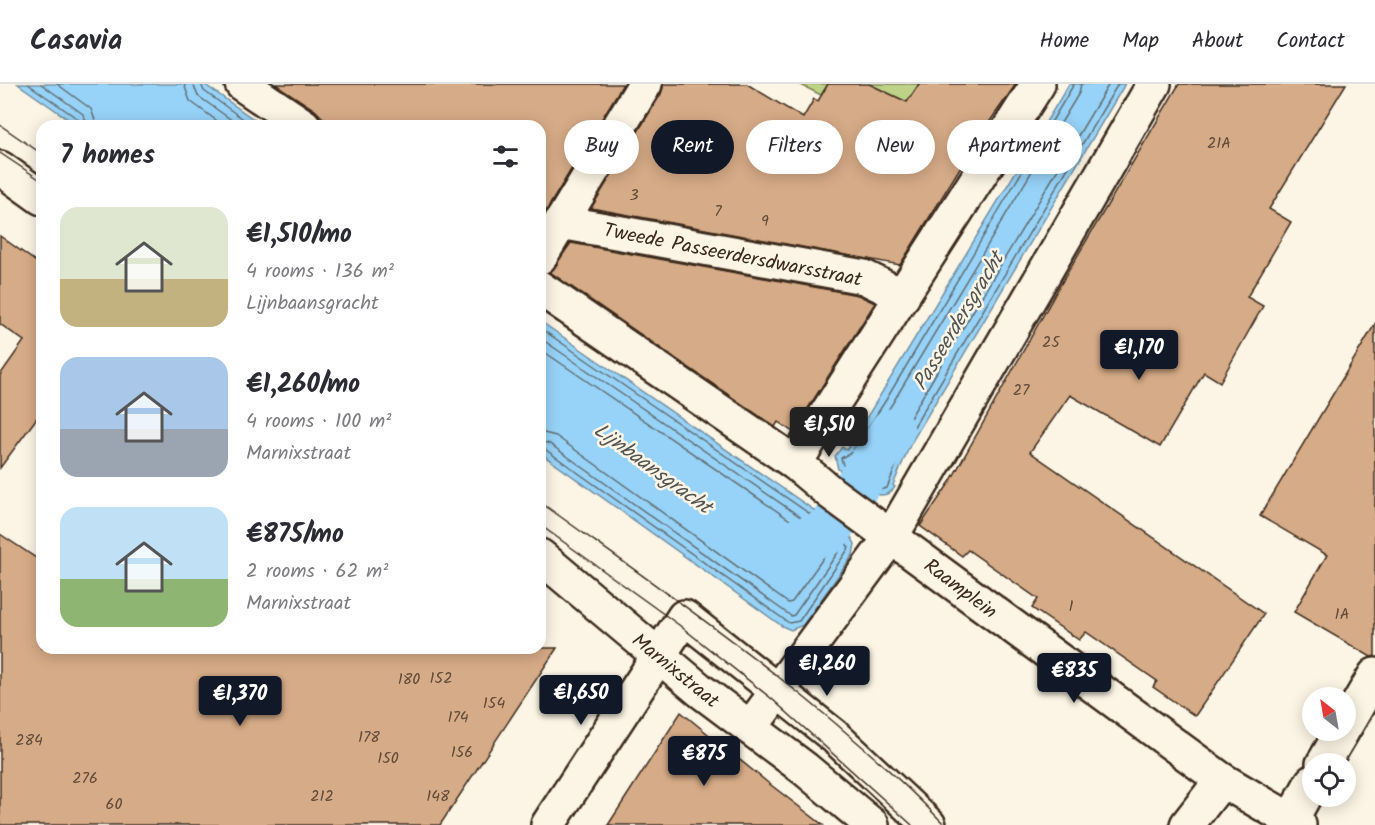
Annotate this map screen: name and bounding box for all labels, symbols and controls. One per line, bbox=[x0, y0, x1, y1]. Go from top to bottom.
text: Casavia bbox=[30, 19, 122, 64]
text: Home bbox=[1040, 25, 1089, 58]
text: Map bbox=[1122, 25, 1159, 58]
text: About bbox=[1192, 25, 1243, 58]
text: Contact bbox=[1276, 25, 1345, 58]
chip: Buy bbox=[564, 120, 639, 174]
chip: Rent bbox=[651, 120, 734, 174]
chip: Filters bbox=[746, 120, 843, 174]
chip: New bbox=[855, 120, 935, 174]
chip: Apartment bbox=[947, 120, 1082, 174]
house number: 21A bbox=[1207, 131, 1231, 156]
text: 7 homes bbox=[60, 135, 155, 177]
icon: filters bbox=[489, 140, 522, 173]
house number: 3 bbox=[629, 183, 639, 208]
house number: 7 bbox=[714, 199, 722, 224]
house number: 9 bbox=[761, 209, 769, 234]
text: €1,510/mo bbox=[246, 214, 352, 256]
street label: Tweede Passeerdersdwarsstraat bbox=[601, 215, 865, 297]
icon: home bbox=[108, 231, 180, 303]
water label: Passeerdersgracht bbox=[905, 244, 1015, 397]
text: 4 rooms · 136 m² bbox=[246, 256, 394, 288]
text: Lijnbaansgracht bbox=[246, 288, 379, 320]
house number: 25 bbox=[1042, 330, 1061, 355]
pin: €1,170 bbox=[1090, 330, 1188, 381]
text: €1,170 bbox=[1114, 333, 1164, 365]
text: €1,260/mo bbox=[246, 364, 360, 406]
house number: 27 bbox=[1013, 378, 1030, 403]
icon: home bbox=[108, 381, 180, 453]
text: 4 rooms · 100 m² bbox=[246, 406, 391, 438]
pin: €1,510 bbox=[780, 407, 878, 458]
text: €1,510 bbox=[804, 410, 854, 442]
water label: Lijnbaansgracht bbox=[586, 415, 721, 525]
text: Marnixstraat bbox=[246, 438, 351, 470]
text: €875/mo bbox=[246, 514, 344, 556]
icon: home bbox=[108, 531, 180, 603]
street label: Raamplein bbox=[916, 551, 1003, 628]
text: 2 rooms · 62 m² bbox=[246, 556, 388, 588]
text: Marnixstraat bbox=[246, 588, 351, 620]
house number: 1 bbox=[1068, 594, 1074, 619]
house number: 1A bbox=[1335, 602, 1350, 627]
street label: Marnixstraat bbox=[624, 626, 726, 717]
pin: €1,260 bbox=[778, 646, 876, 697]
text: €1,260 bbox=[799, 649, 855, 681]
pin: €835 bbox=[1038, 653, 1110, 704]
text: €835 bbox=[1051, 656, 1097, 688]
house number: 152 bbox=[430, 666, 452, 691]
house number: 180 bbox=[398, 667, 420, 692]
pin: €1,650 bbox=[532, 675, 630, 726]
pin: €1,370 bbox=[191, 676, 289, 727]
text: €1,650 bbox=[553, 678, 609, 710]
text: €1,370 bbox=[213, 679, 267, 711]
north arrow bbox=[1302, 687, 1356, 741]
map controls bbox=[1302, 687, 1356, 807]
house number: 154 bbox=[483, 691, 505, 716]
house number: 174 bbox=[447, 705, 469, 730]
house number: 178 bbox=[358, 725, 380, 750]
house number: 284 bbox=[15, 728, 43, 753]
pin: €875 bbox=[668, 736, 740, 787]
text: €875 bbox=[682, 739, 726, 771]
house number: 156 bbox=[451, 740, 473, 765]
house number: 150 bbox=[377, 746, 399, 771]
button: locate bbox=[1302, 753, 1356, 807]
house number: 276 bbox=[72, 766, 98, 791]
house number: 212 bbox=[310, 784, 334, 809]
house number: 148 bbox=[426, 784, 450, 809]
house number: 60 bbox=[106, 792, 122, 817]

